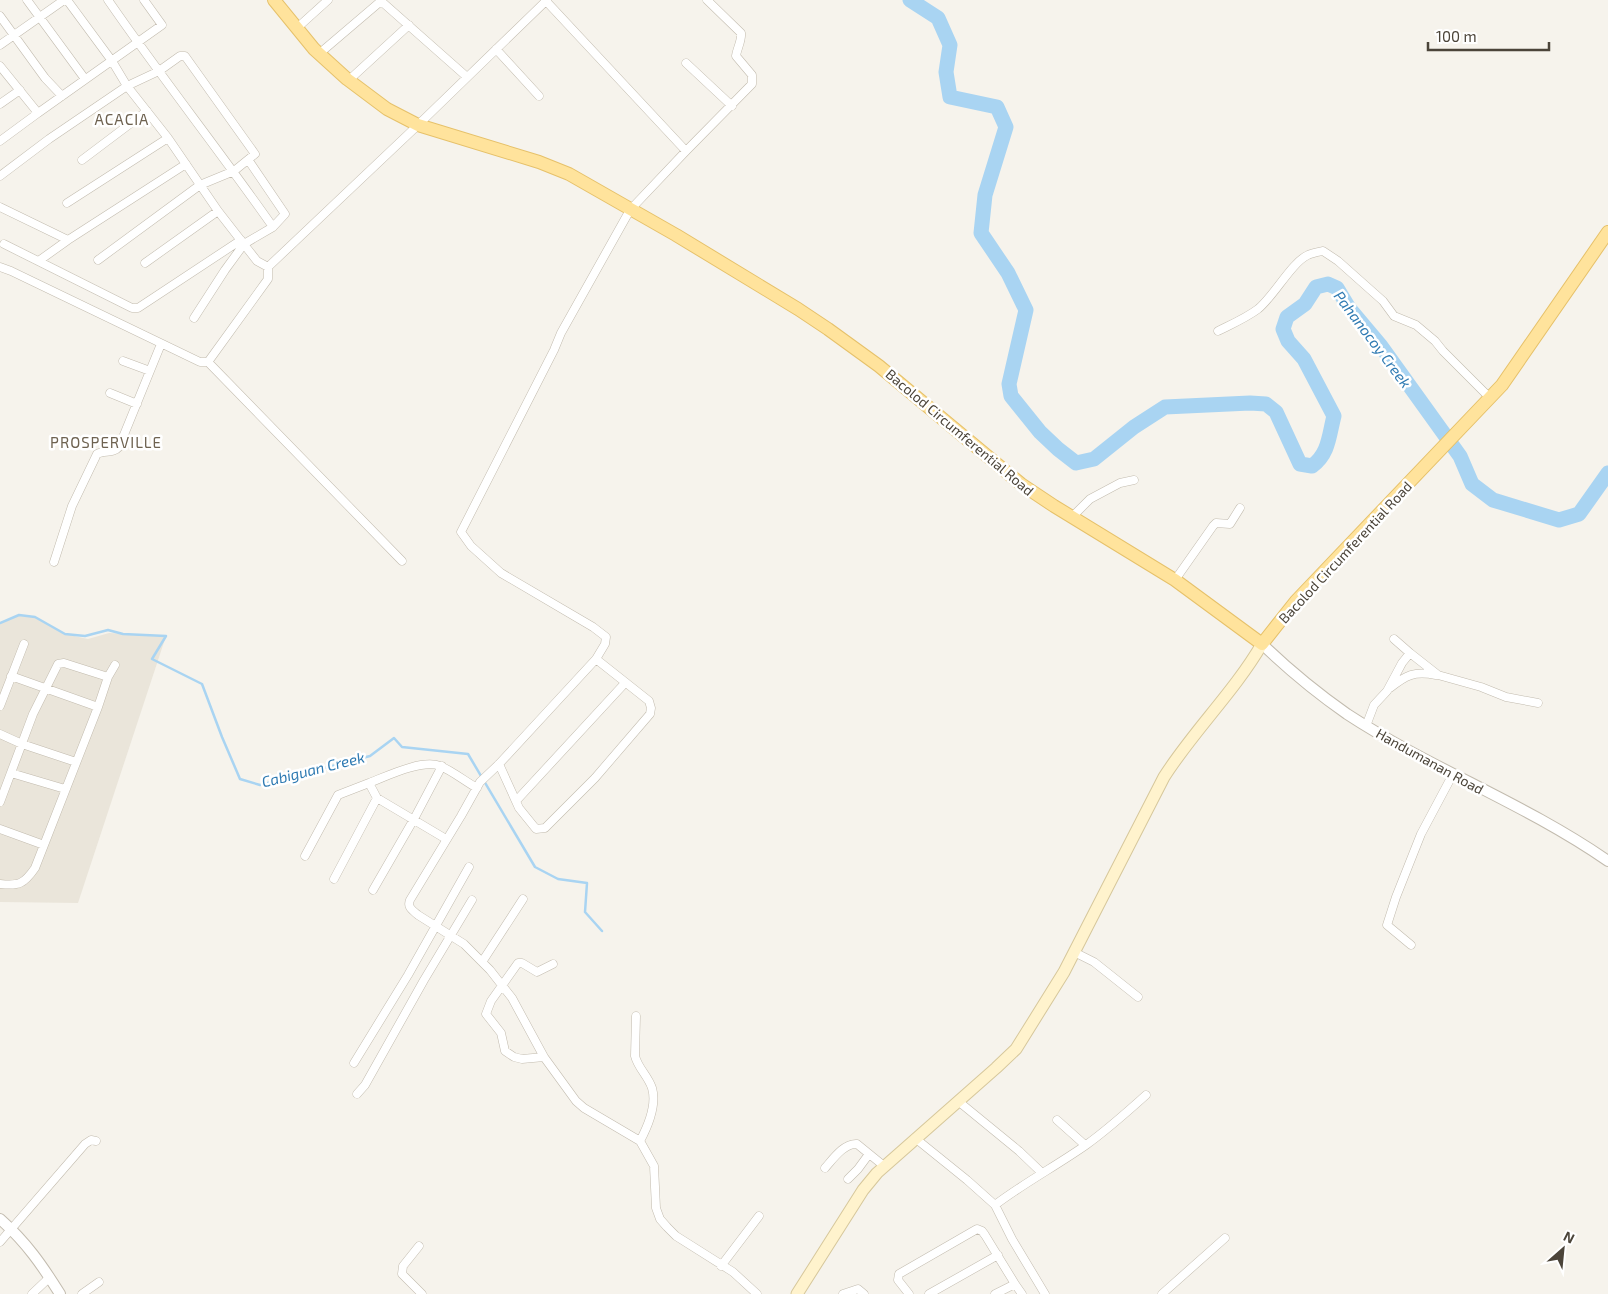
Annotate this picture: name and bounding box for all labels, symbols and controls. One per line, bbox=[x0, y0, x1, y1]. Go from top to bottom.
scale bar bbox=[1428, 20, 1549, 52]
text: 100 m bbox=[1436, 27, 1477, 45]
district label: ACACIA bbox=[95, 110, 149, 128]
water label: Pahanocoy Creek bbox=[1330, 287, 1415, 392]
street label: Bacolod Circumferential Road bbox=[883, 365, 1037, 499]
district label: PROSPERVILLE bbox=[50, 433, 162, 451]
street label: Bacolod Circumferential Road bbox=[1275, 478, 1415, 626]
street label: Handumanan Road bbox=[1373, 724, 1487, 798]
water label: Cabiguan Creek bbox=[260, 747, 366, 790]
north arrow bbox=[1538, 1224, 1588, 1274]
text: N bbox=[1561, 1227, 1577, 1247]

